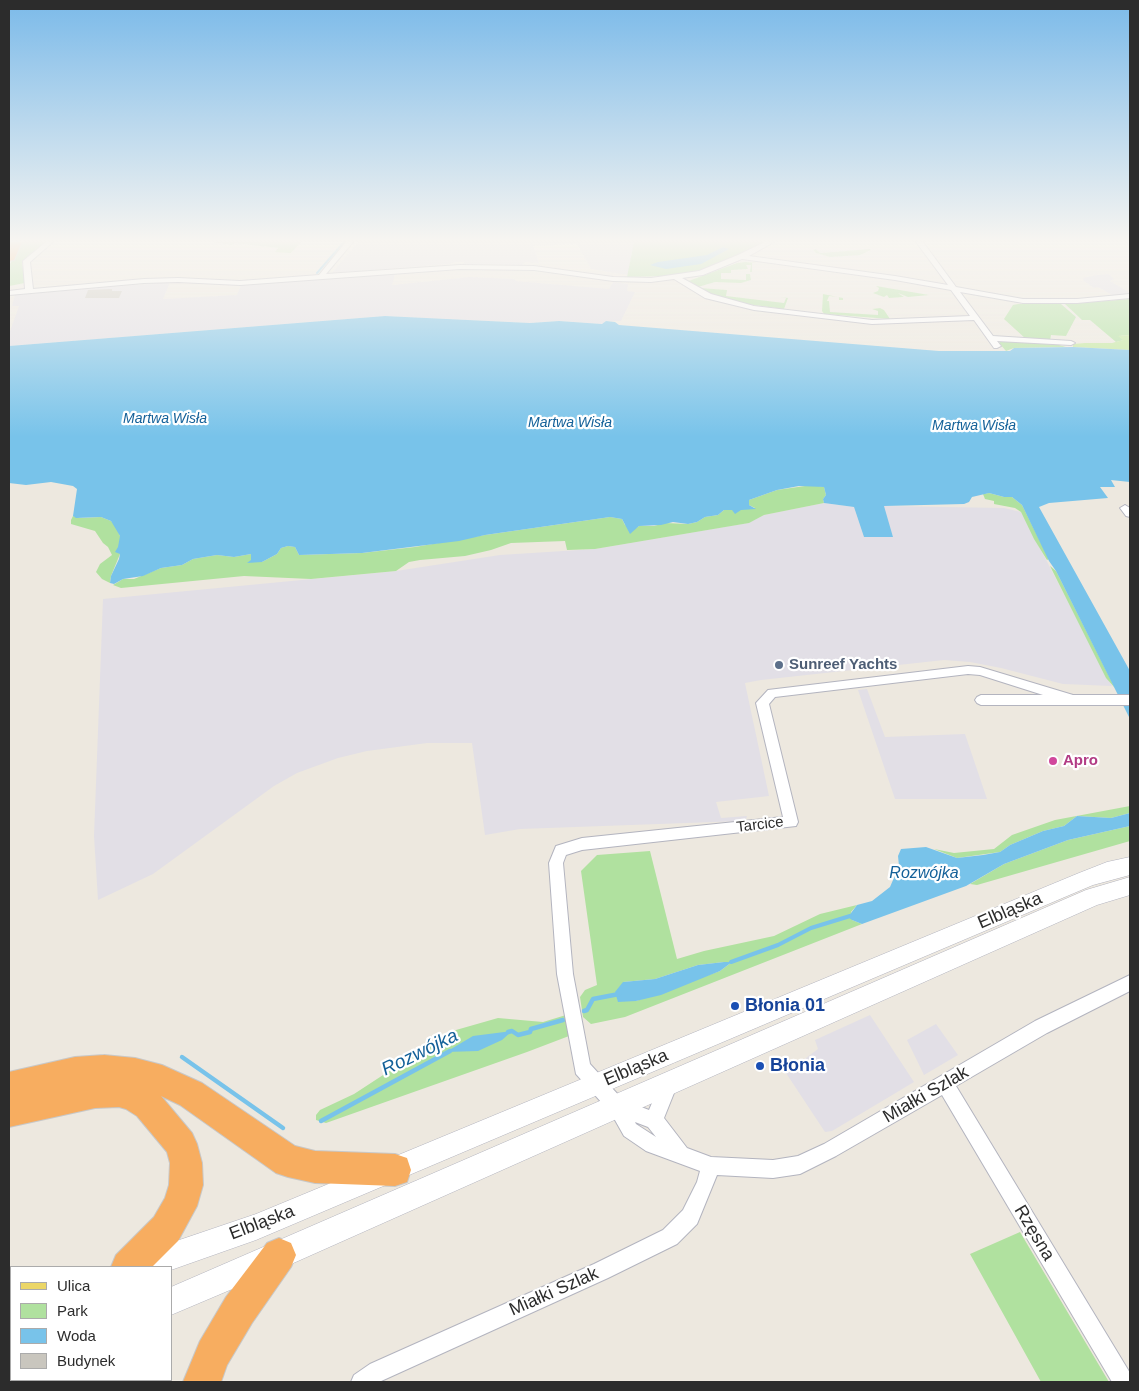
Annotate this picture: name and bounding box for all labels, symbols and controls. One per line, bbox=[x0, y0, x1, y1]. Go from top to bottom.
water label: Martwa Wisła bbox=[123, 411, 207, 427]
water label: Martwa Wisła bbox=[528, 415, 612, 431]
water label: Martwa Wisła bbox=[932, 418, 1016, 434]
place label: Sunreef Yachts bbox=[789, 656, 897, 674]
marker: Sunreef Yachts bbox=[773, 659, 785, 671]
place label: Apro bbox=[1063, 752, 1098, 770]
marker: Apro bbox=[1047, 755, 1059, 767]
street label: Tarcice bbox=[735, 813, 785, 837]
water label: Rozwójka bbox=[889, 864, 959, 884]
street label: Elbląska bbox=[974, 888, 1046, 934]
place label: Błonia 01 bbox=[745, 995, 825, 1017]
marker: Błonia 01 bbox=[729, 1000, 741, 1012]
water label: Rozwójka bbox=[378, 1025, 462, 1081]
street label: Elbląska bbox=[600, 1045, 672, 1091]
place label: Błonia bbox=[770, 1055, 825, 1077]
marker: Błonia bbox=[754, 1060, 766, 1072]
street label: Miałki Szlak bbox=[879, 1062, 973, 1128]
street label: Elbląska bbox=[226, 1201, 298, 1245]
street label: Rzęsna bbox=[1009, 1201, 1059, 1265]
street label: Miałki Szlak bbox=[506, 1263, 602, 1321]
legend bbox=[10, 1266, 172, 1381]
text: Ulica bbox=[57, 1277, 90, 1294]
text: Park bbox=[57, 1302, 88, 1319]
text: Woda bbox=[57, 1327, 96, 1344]
text: Budynek bbox=[57, 1352, 115, 1369]

